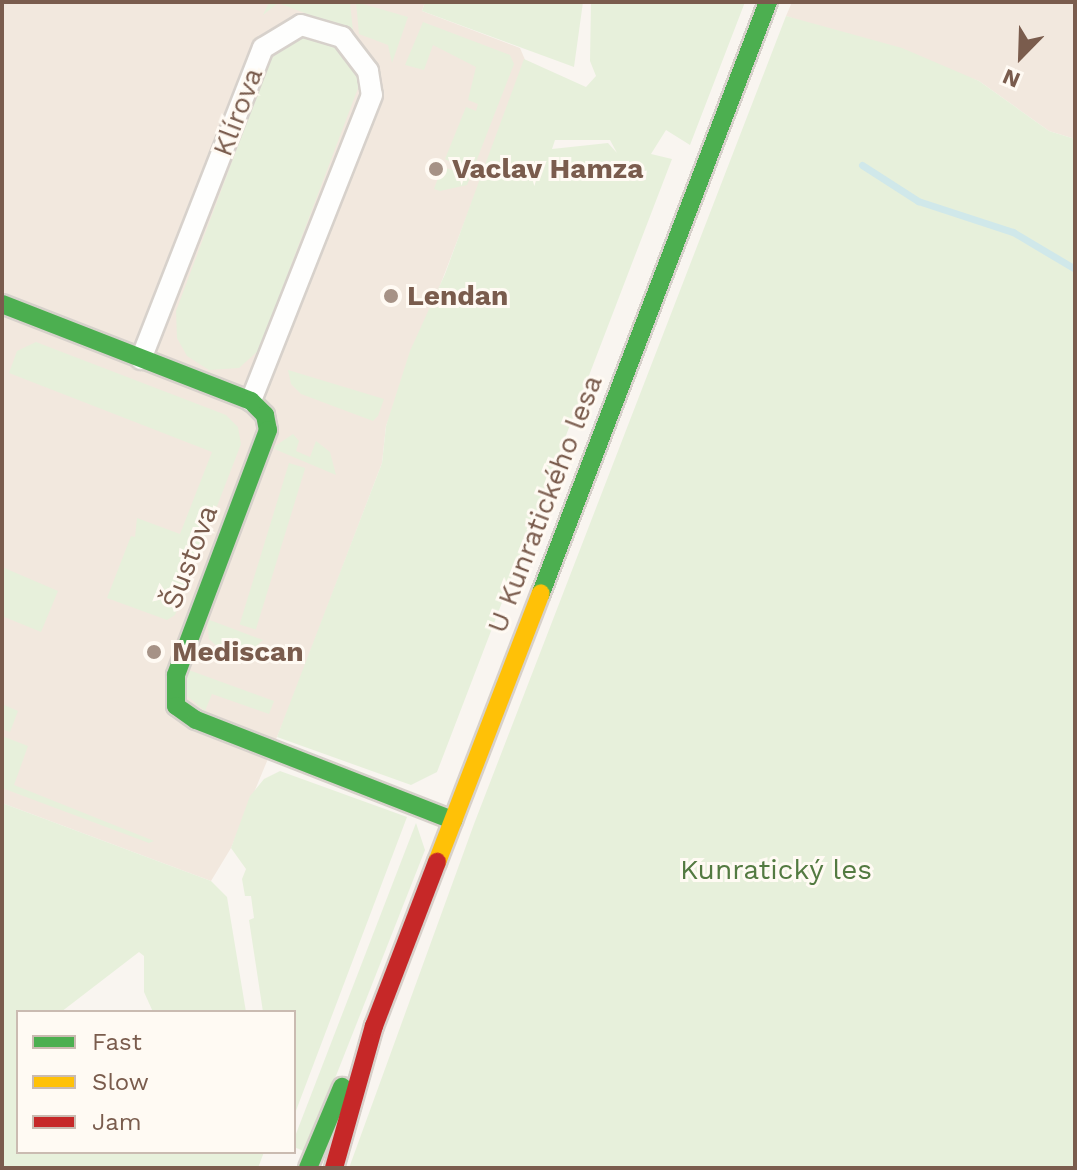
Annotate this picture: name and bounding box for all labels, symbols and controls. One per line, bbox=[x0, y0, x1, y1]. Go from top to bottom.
north arrow bbox=[981, 16, 1061, 96]
street label: Klírova bbox=[206, 63, 270, 161]
text: N bbox=[999, 64, 1024, 93]
place label: Vaclav Hamza bbox=[452, 152, 644, 186]
marker: Vaclav Hamza bbox=[427, 160, 445, 178]
place label: Lendan bbox=[407, 279, 508, 313]
marker: Lendan bbox=[382, 287, 400, 305]
street label: U Kunratického lesa bbox=[480, 370, 610, 638]
street label: Šustova bbox=[155, 500, 225, 614]
place label: Mediscan bbox=[172, 635, 304, 669]
marker: Mediscan bbox=[143, 641, 165, 663]
park label: Kunratický les bbox=[680, 853, 872, 887]
legend bbox=[16, 1010, 296, 1154]
text: Fast bbox=[92, 1028, 142, 1056]
text: Slow bbox=[92, 1068, 149, 1096]
text: Jam bbox=[92, 1108, 142, 1136]

